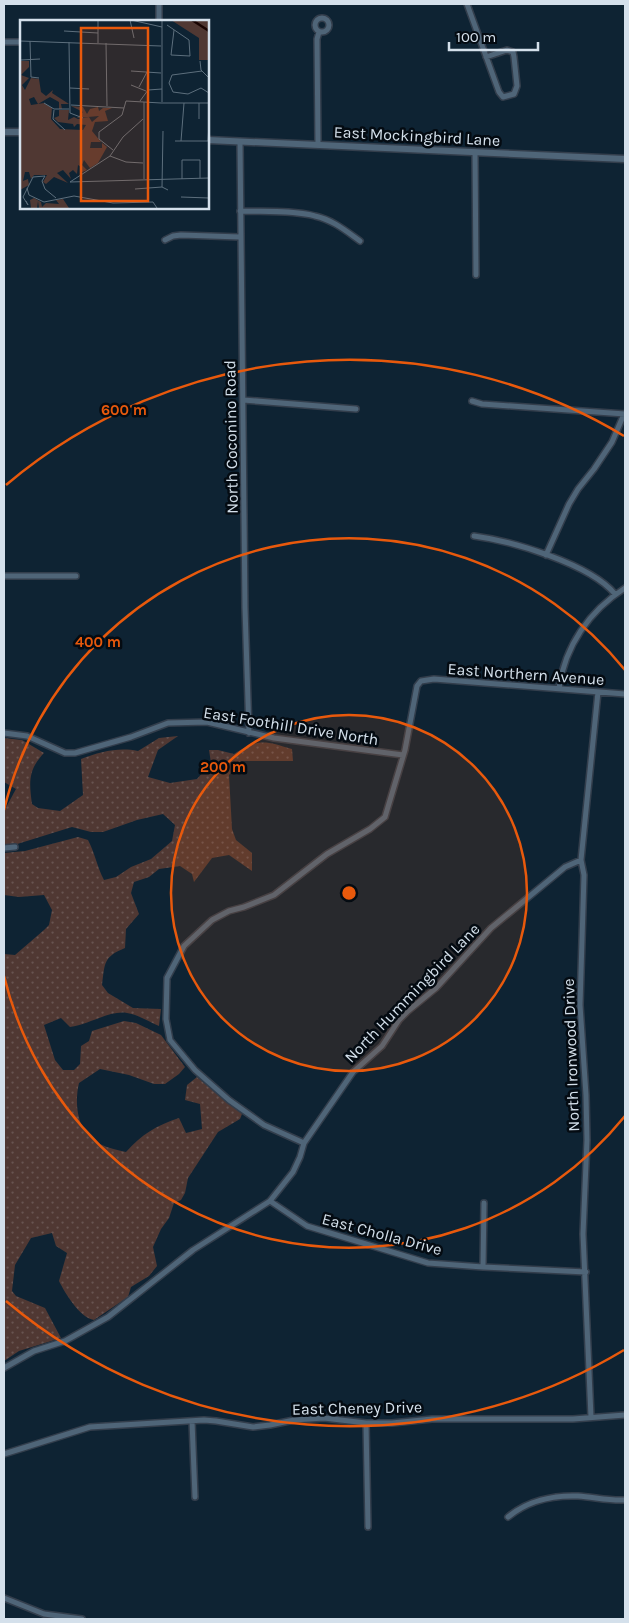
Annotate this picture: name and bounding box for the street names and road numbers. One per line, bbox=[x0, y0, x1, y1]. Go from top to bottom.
street label: East Mockingbird Lane bbox=[333, 122, 501, 150]
street label: North Coconino Road bbox=[220, 360, 242, 514]
street label: East Northern Avenue bbox=[447, 659, 605, 689]
street label: East Foothill Drive North bbox=[202, 703, 380, 749]
street label: North Hummingbird Lane bbox=[340, 919, 484, 1067]
street label: North Ironwood Drive bbox=[559, 978, 583, 1132]
street label: East Cholla Drive bbox=[320, 1209, 444, 1259]
street label: East Cheney Drive bbox=[292, 1397, 422, 1419]

